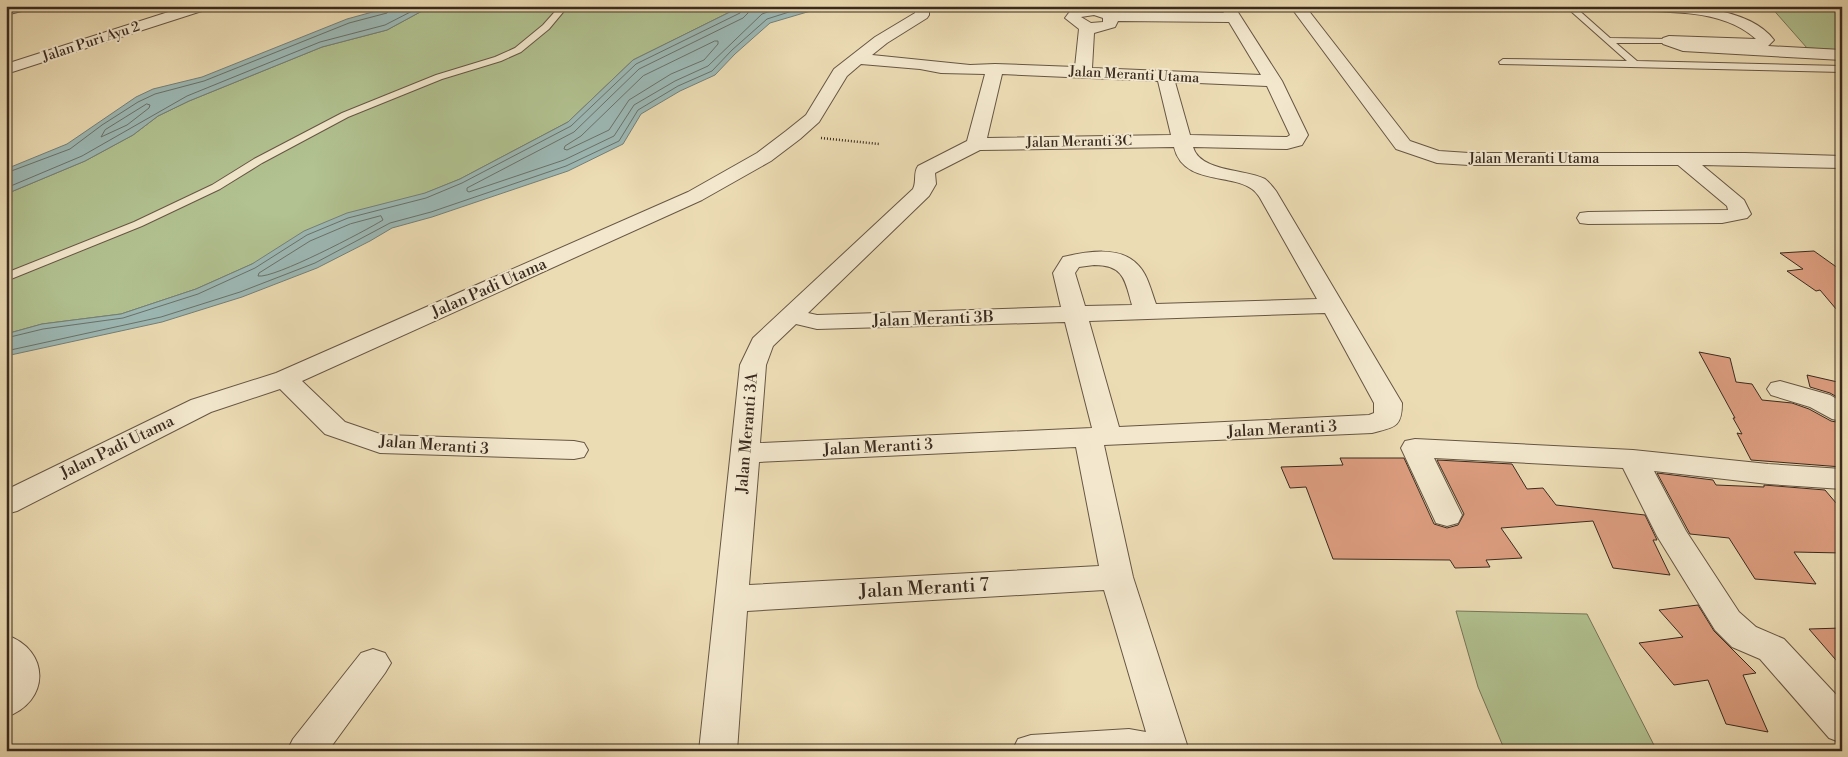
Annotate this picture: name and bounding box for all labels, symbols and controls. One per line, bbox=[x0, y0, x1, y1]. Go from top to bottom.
street label: Jalan Puri Ayu 2 bbox=[39, 18, 142, 67]
street label: Jalan Meranti Utama bbox=[1067, 63, 1201, 87]
street label: Jalan Meranti 3C bbox=[1025, 132, 1132, 152]
street label: Jalan Meranti Utama bbox=[1468, 150, 1600, 168]
street label: Jalan Padi Utama bbox=[427, 253, 551, 323]
street label: Jalan Meranti 3B bbox=[871, 307, 994, 331]
street label: Jalan Meranti 3A bbox=[732, 371, 762, 495]
street label: Jalan Padi Utama bbox=[56, 410, 178, 484]
street label: Jalan Meranti 3 bbox=[1225, 416, 1338, 442]
street label: Jalan Meranti 3 bbox=[377, 431, 490, 459]
street label: Jalan Meranti 3 bbox=[821, 434, 934, 460]
street label: Jalan Meranti 7 bbox=[857, 573, 990, 603]

